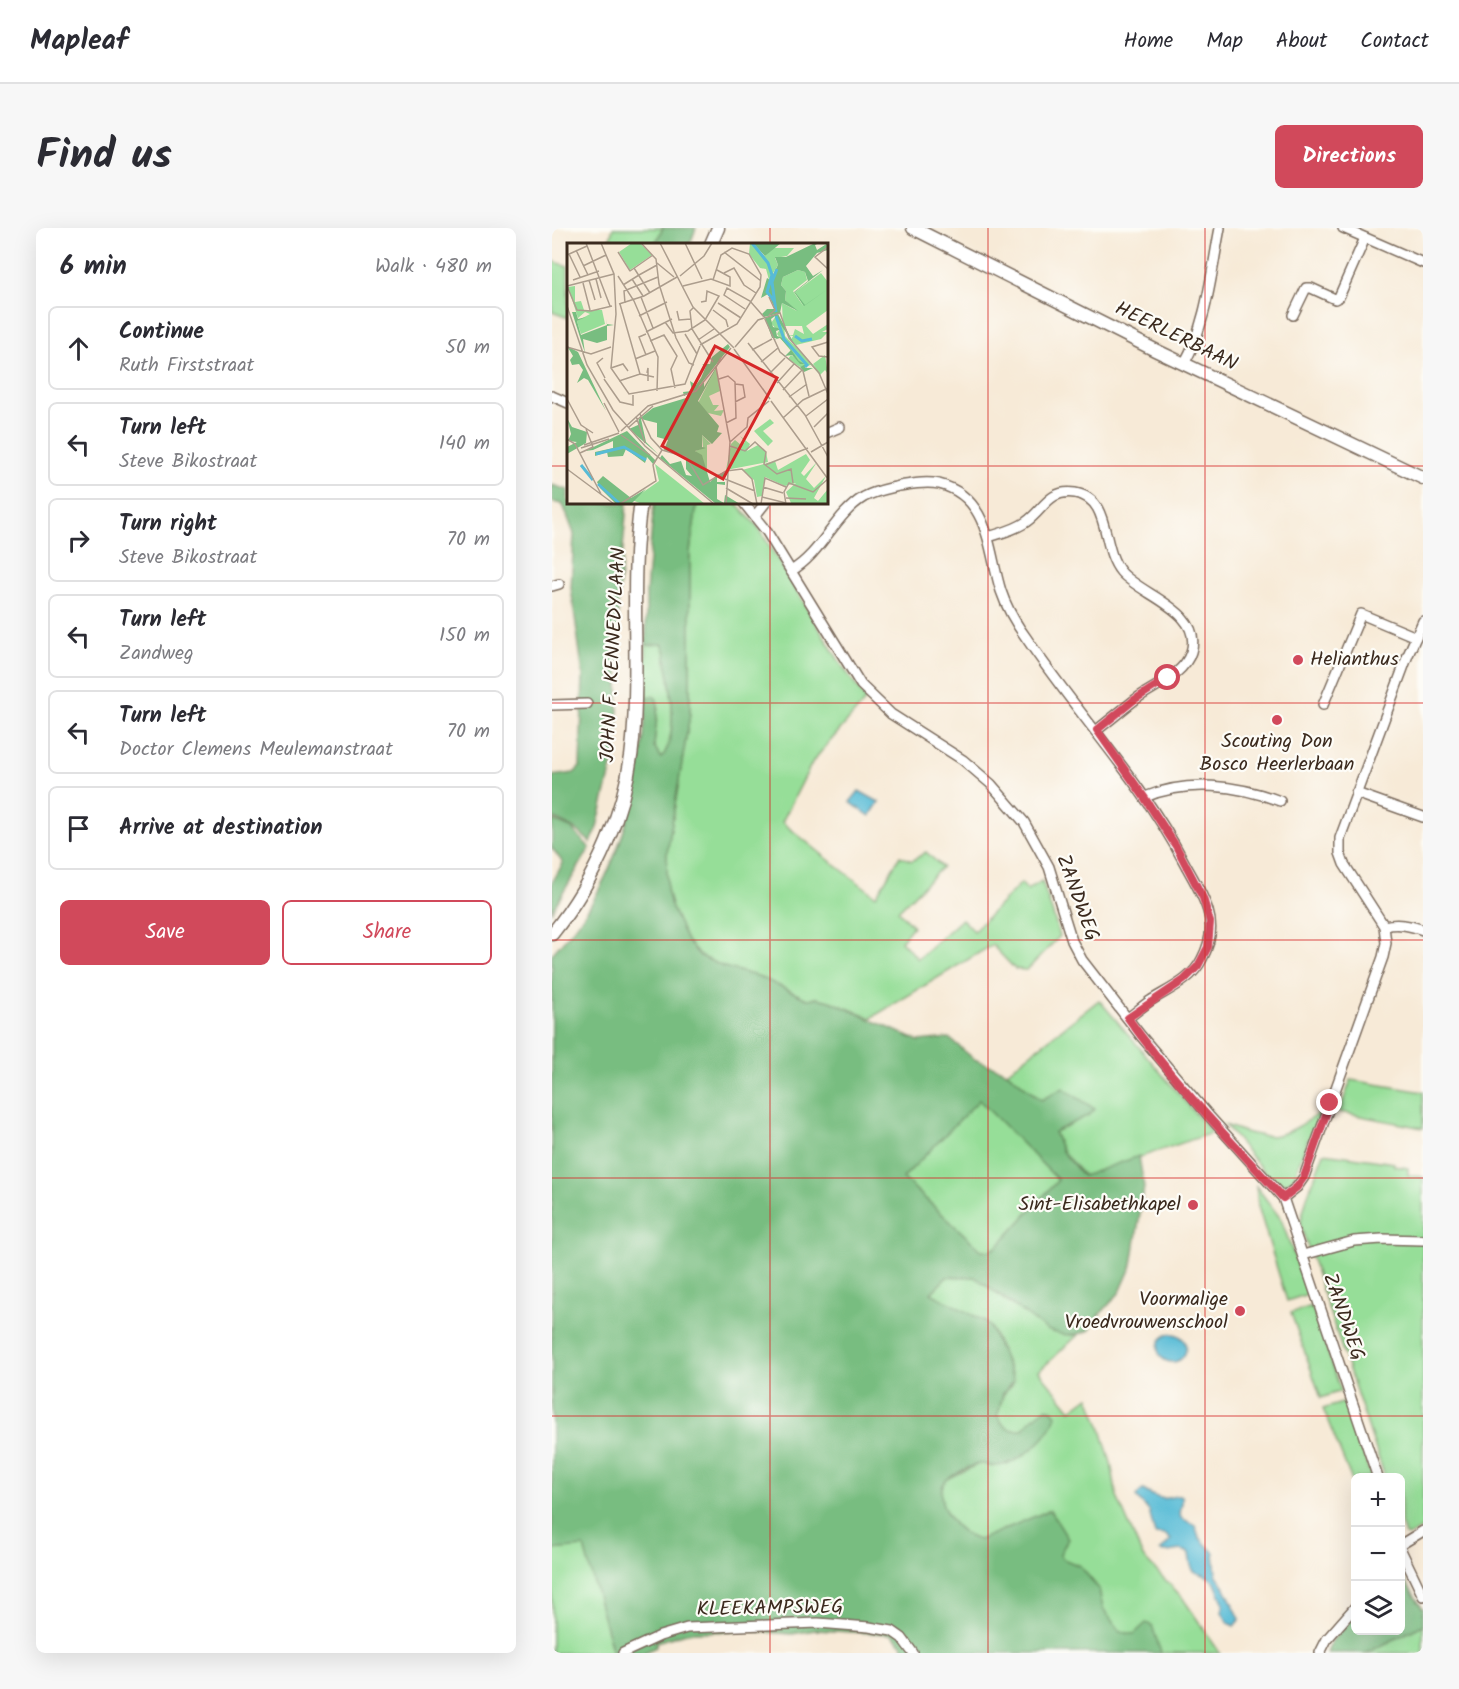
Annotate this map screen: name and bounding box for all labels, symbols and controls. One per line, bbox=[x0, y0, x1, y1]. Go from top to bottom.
text: Mapleaf bbox=[30, 19, 128, 64]
text: Home bbox=[1124, 25, 1173, 58]
text: Map bbox=[1206, 25, 1243, 58]
text: About bbox=[1276, 25, 1327, 58]
text: Contact bbox=[1360, 25, 1429, 58]
text: Find us bbox=[36, 123, 172, 190]
button: Directions bbox=[1275, 125, 1423, 188]
inset map bbox=[567, 243, 828, 504]
text: 6 min bbox=[60, 246, 127, 288]
text: Walk · 480 m bbox=[375, 251, 492, 283]
street label: HEERLERBAAN bbox=[1109, 293, 1243, 381]
text: Continue bbox=[119, 315, 204, 350]
icon: ahead bbox=[62, 332, 95, 365]
text: 50 m bbox=[445, 332, 490, 364]
text: Ruth Firststraat bbox=[119, 350, 254, 382]
text: Turn left bbox=[119, 411, 206, 446]
icon: left bbox=[62, 428, 95, 461]
text: 140 m bbox=[439, 428, 490, 460]
text: Steve Bikostraat bbox=[119, 446, 257, 478]
text: Turn right bbox=[119, 507, 217, 542]
icon: right bbox=[62, 524, 95, 557]
text: 70 m bbox=[447, 524, 490, 556]
text: Steve Bikostraat bbox=[119, 542, 257, 574]
street label: JOHN F. KENNEDYLAAN bbox=[592, 547, 636, 763]
text: Turn left bbox=[119, 603, 206, 638]
icon: left bbox=[62, 620, 95, 653]
text: 150 m bbox=[439, 620, 490, 652]
text: Zandweg bbox=[119, 638, 193, 670]
place label: Helianthus bbox=[1310, 644, 1399, 676]
marker: Helianthus bbox=[1291, 653, 1305, 667]
route start bbox=[1154, 664, 1180, 690]
text: Turn left bbox=[119, 699, 206, 734]
marker: Scouting Don Bosco Heerlerbaan bbox=[1270, 713, 1284, 727]
icon: left bbox=[62, 716, 95, 749]
text: 70 m bbox=[447, 716, 490, 748]
place label: Scouting Don Bosco Heerlerbaan bbox=[1200, 726, 1354, 781]
text: Doctor Clemens Meulemanstraat bbox=[119, 734, 393, 766]
text: Arrive at destination bbox=[119, 811, 322, 846]
icon: arrive bbox=[62, 812, 95, 845]
street label: ZANDWEG bbox=[1046, 850, 1108, 946]
button: Save bbox=[60, 900, 270, 965]
button: Share bbox=[282, 900, 492, 965]
route end bbox=[1316, 1089, 1342, 1115]
place label: Sint-Elisabethkapel bbox=[1019, 1189, 1181, 1221]
marker: Sint-Elisabethkapel bbox=[1186, 1198, 1200, 1212]
street label: ZANDWEG bbox=[1313, 1269, 1373, 1365]
place label: Voormalige Vroedvrouwenschool bbox=[1065, 1284, 1228, 1339]
marker: Voormalige Vroedvrouwenschool bbox=[1233, 1304, 1247, 1318]
map controls bbox=[1351, 1473, 1405, 1635]
button: + bbox=[1351, 1473, 1405, 1527]
button: − bbox=[1351, 1527, 1405, 1581]
button: layers bbox=[1351, 1581, 1405, 1635]
street label: KLEEKAMPSWEG bbox=[696, 1592, 844, 1626]

